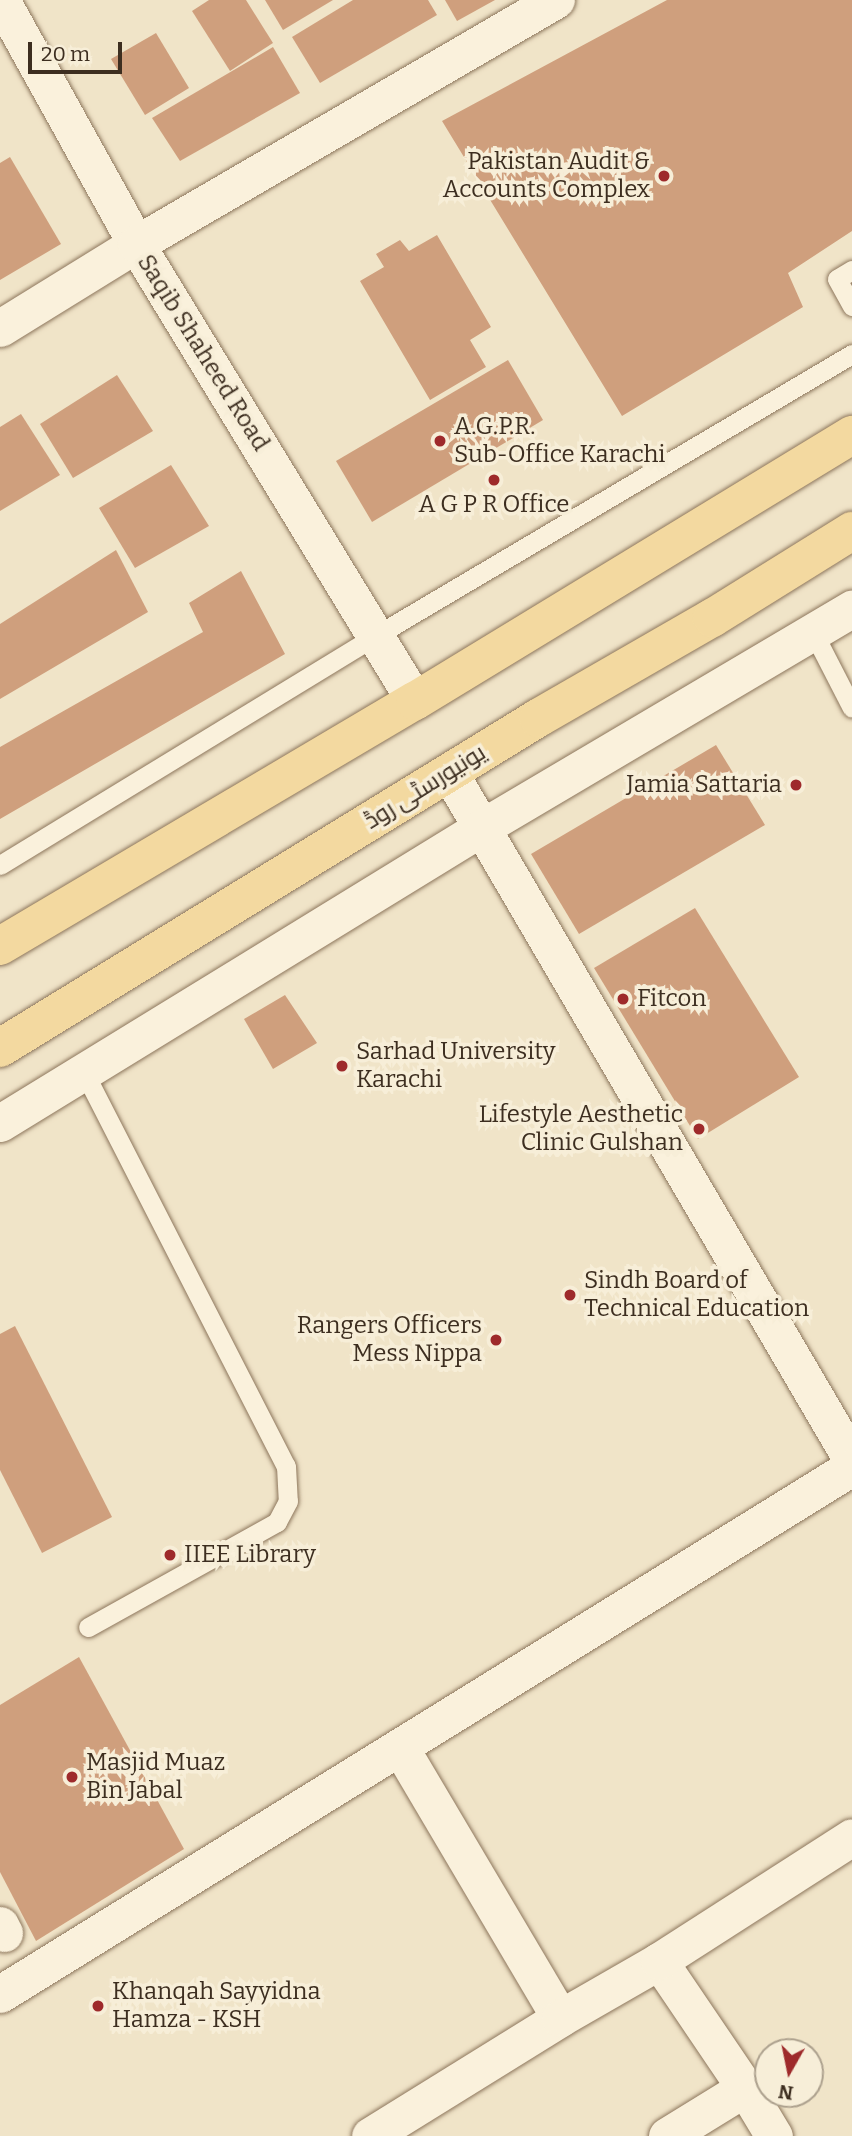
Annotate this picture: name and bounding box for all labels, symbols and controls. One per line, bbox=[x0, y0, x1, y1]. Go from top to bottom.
scale bar bbox=[32, 28, 126, 72]
text: 20 m bbox=[41, 41, 90, 67]
place label: Pakistan Audit & Accounts Complex bbox=[443, 148, 650, 204]
marker: Pakistan Audit & Accounts Complex bbox=[656, 168, 672, 184]
street label: Saqib Shaheed Road bbox=[131, 250, 275, 456]
place label: A.G.P.R. Sub-Office Karachi bbox=[454, 413, 666, 469]
marker: A.G.P.R. Sub-Office Karachi bbox=[432, 433, 448, 449]
marker: A G P R Office bbox=[486, 472, 502, 488]
place label: A G P R Office bbox=[419, 491, 569, 519]
street label: یونیورسٹی روڈ bbox=[359, 738, 491, 836]
place label: Jamia Sattaria bbox=[626, 771, 782, 799]
marker: Jamia Sattaria bbox=[788, 777, 804, 793]
place label: Fitcon bbox=[637, 985, 706, 1013]
marker: Fitcon bbox=[615, 991, 631, 1007]
place label: Sarhad University Karachi bbox=[356, 1038, 555, 1094]
marker: Sarhad University Karachi bbox=[334, 1058, 350, 1074]
place label: Lifestyle Aesthetic Clinic Gulshan bbox=[479, 1101, 683, 1157]
marker: Lifestyle Aesthetic Clinic Gulshan bbox=[689, 1119, 709, 1139]
place label: Sindh Board of Technical Education bbox=[584, 1267, 809, 1323]
marker: Sindh Board of Technical Education bbox=[562, 1287, 578, 1303]
place label: Rangers Officers Mess Nippa bbox=[297, 1312, 482, 1368]
marker: Rangers Officers Mess Nippa bbox=[488, 1332, 504, 1348]
place label: IIEE Library bbox=[184, 1541, 316, 1569]
marker: IIEE Library bbox=[162, 1547, 178, 1563]
place label: Masjid Muaz Bin Jabal bbox=[86, 1749, 225, 1805]
marker: Masjid Muaz Bin Jabal bbox=[64, 1769, 80, 1785]
place label: Khanqah Sayyidna Hamza - KSH bbox=[112, 1978, 321, 2034]
marker: Khanqah Sayyidna Hamza - KSH bbox=[90, 1998, 106, 2014]
north arrow bbox=[754, 2038, 824, 2108]
text: N bbox=[777, 2080, 795, 2105]

